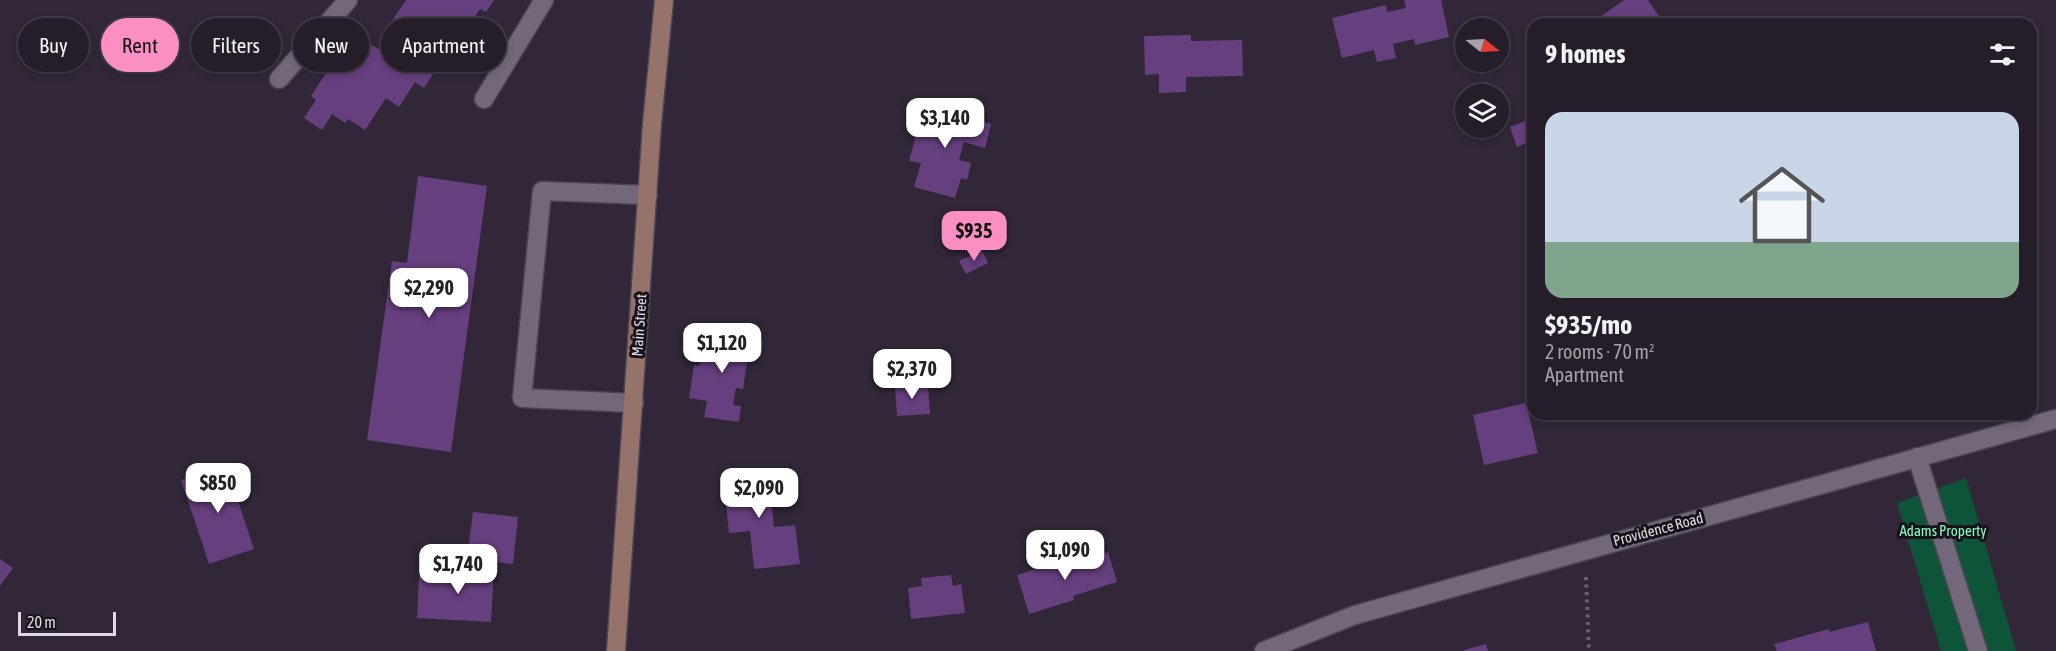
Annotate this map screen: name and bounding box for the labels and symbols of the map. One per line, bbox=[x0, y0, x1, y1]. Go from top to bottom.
north arrow bbox=[1455, 18, 1509, 72]
pin: $3,140 bbox=[896, 98, 994, 149]
pin: $935 bbox=[938, 211, 1010, 262]
pin: $2,290 bbox=[380, 268, 478, 319]
street label: Main Street bbox=[628, 293, 650, 357]
pin: $1,120 bbox=[673, 323, 771, 374]
pin: $2,370 bbox=[863, 349, 961, 400]
pin: $850 bbox=[182, 463, 254, 514]
pin: $2,090 bbox=[710, 468, 808, 519]
street label: Providence Road bbox=[1611, 509, 1705, 549]
park label: Adams Property bbox=[1899, 522, 1987, 539]
pin: $1,090 bbox=[1016, 530, 1114, 581]
pin: $1,740 bbox=[409, 544, 507, 595]
scale bar bbox=[18, 609, 116, 636]

